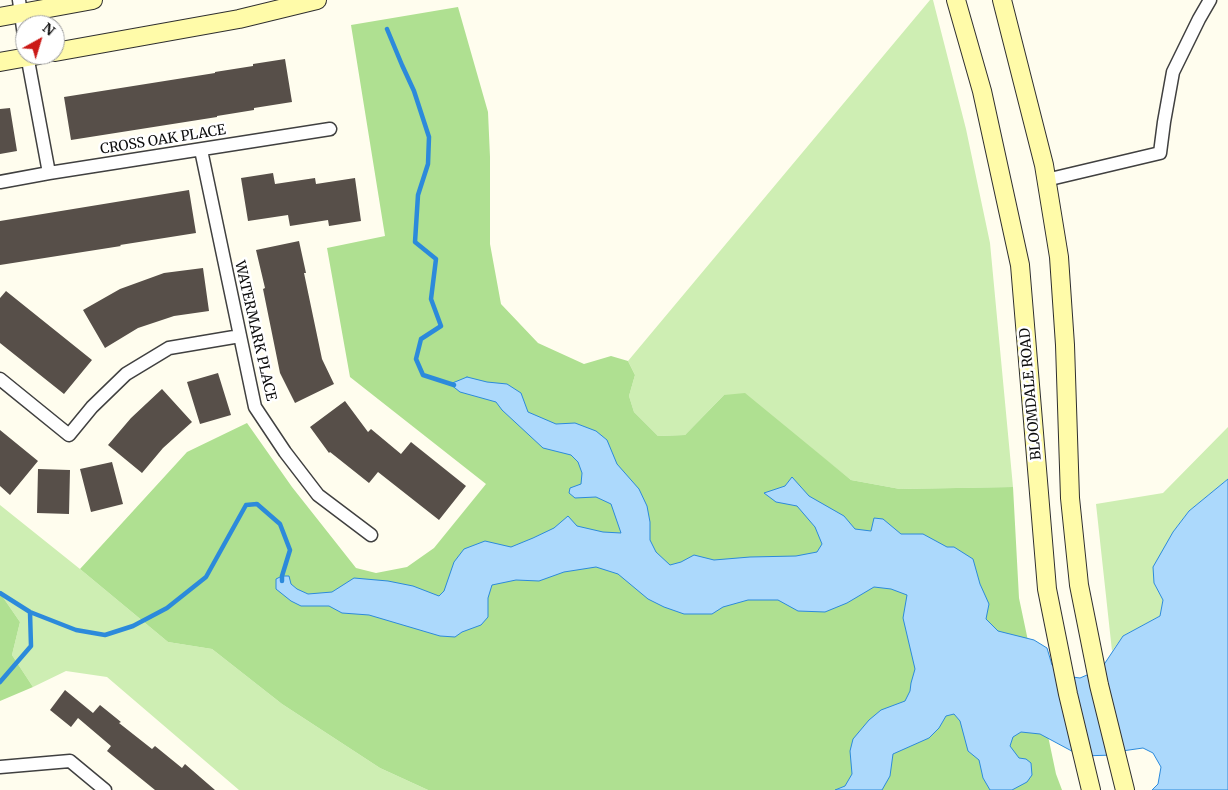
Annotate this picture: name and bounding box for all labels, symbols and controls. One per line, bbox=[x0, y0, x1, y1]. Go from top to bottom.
north arrow bbox=[15, 15, 65, 65]
text: N bbox=[39, 19, 59, 40]
street label: CROSS OAK PLACE bbox=[99, 122, 227, 158]
street label: WATERMARK PLACE bbox=[231, 259, 279, 403]
street label: BLOOMDALE ROAD bbox=[1017, 327, 1045, 461]

